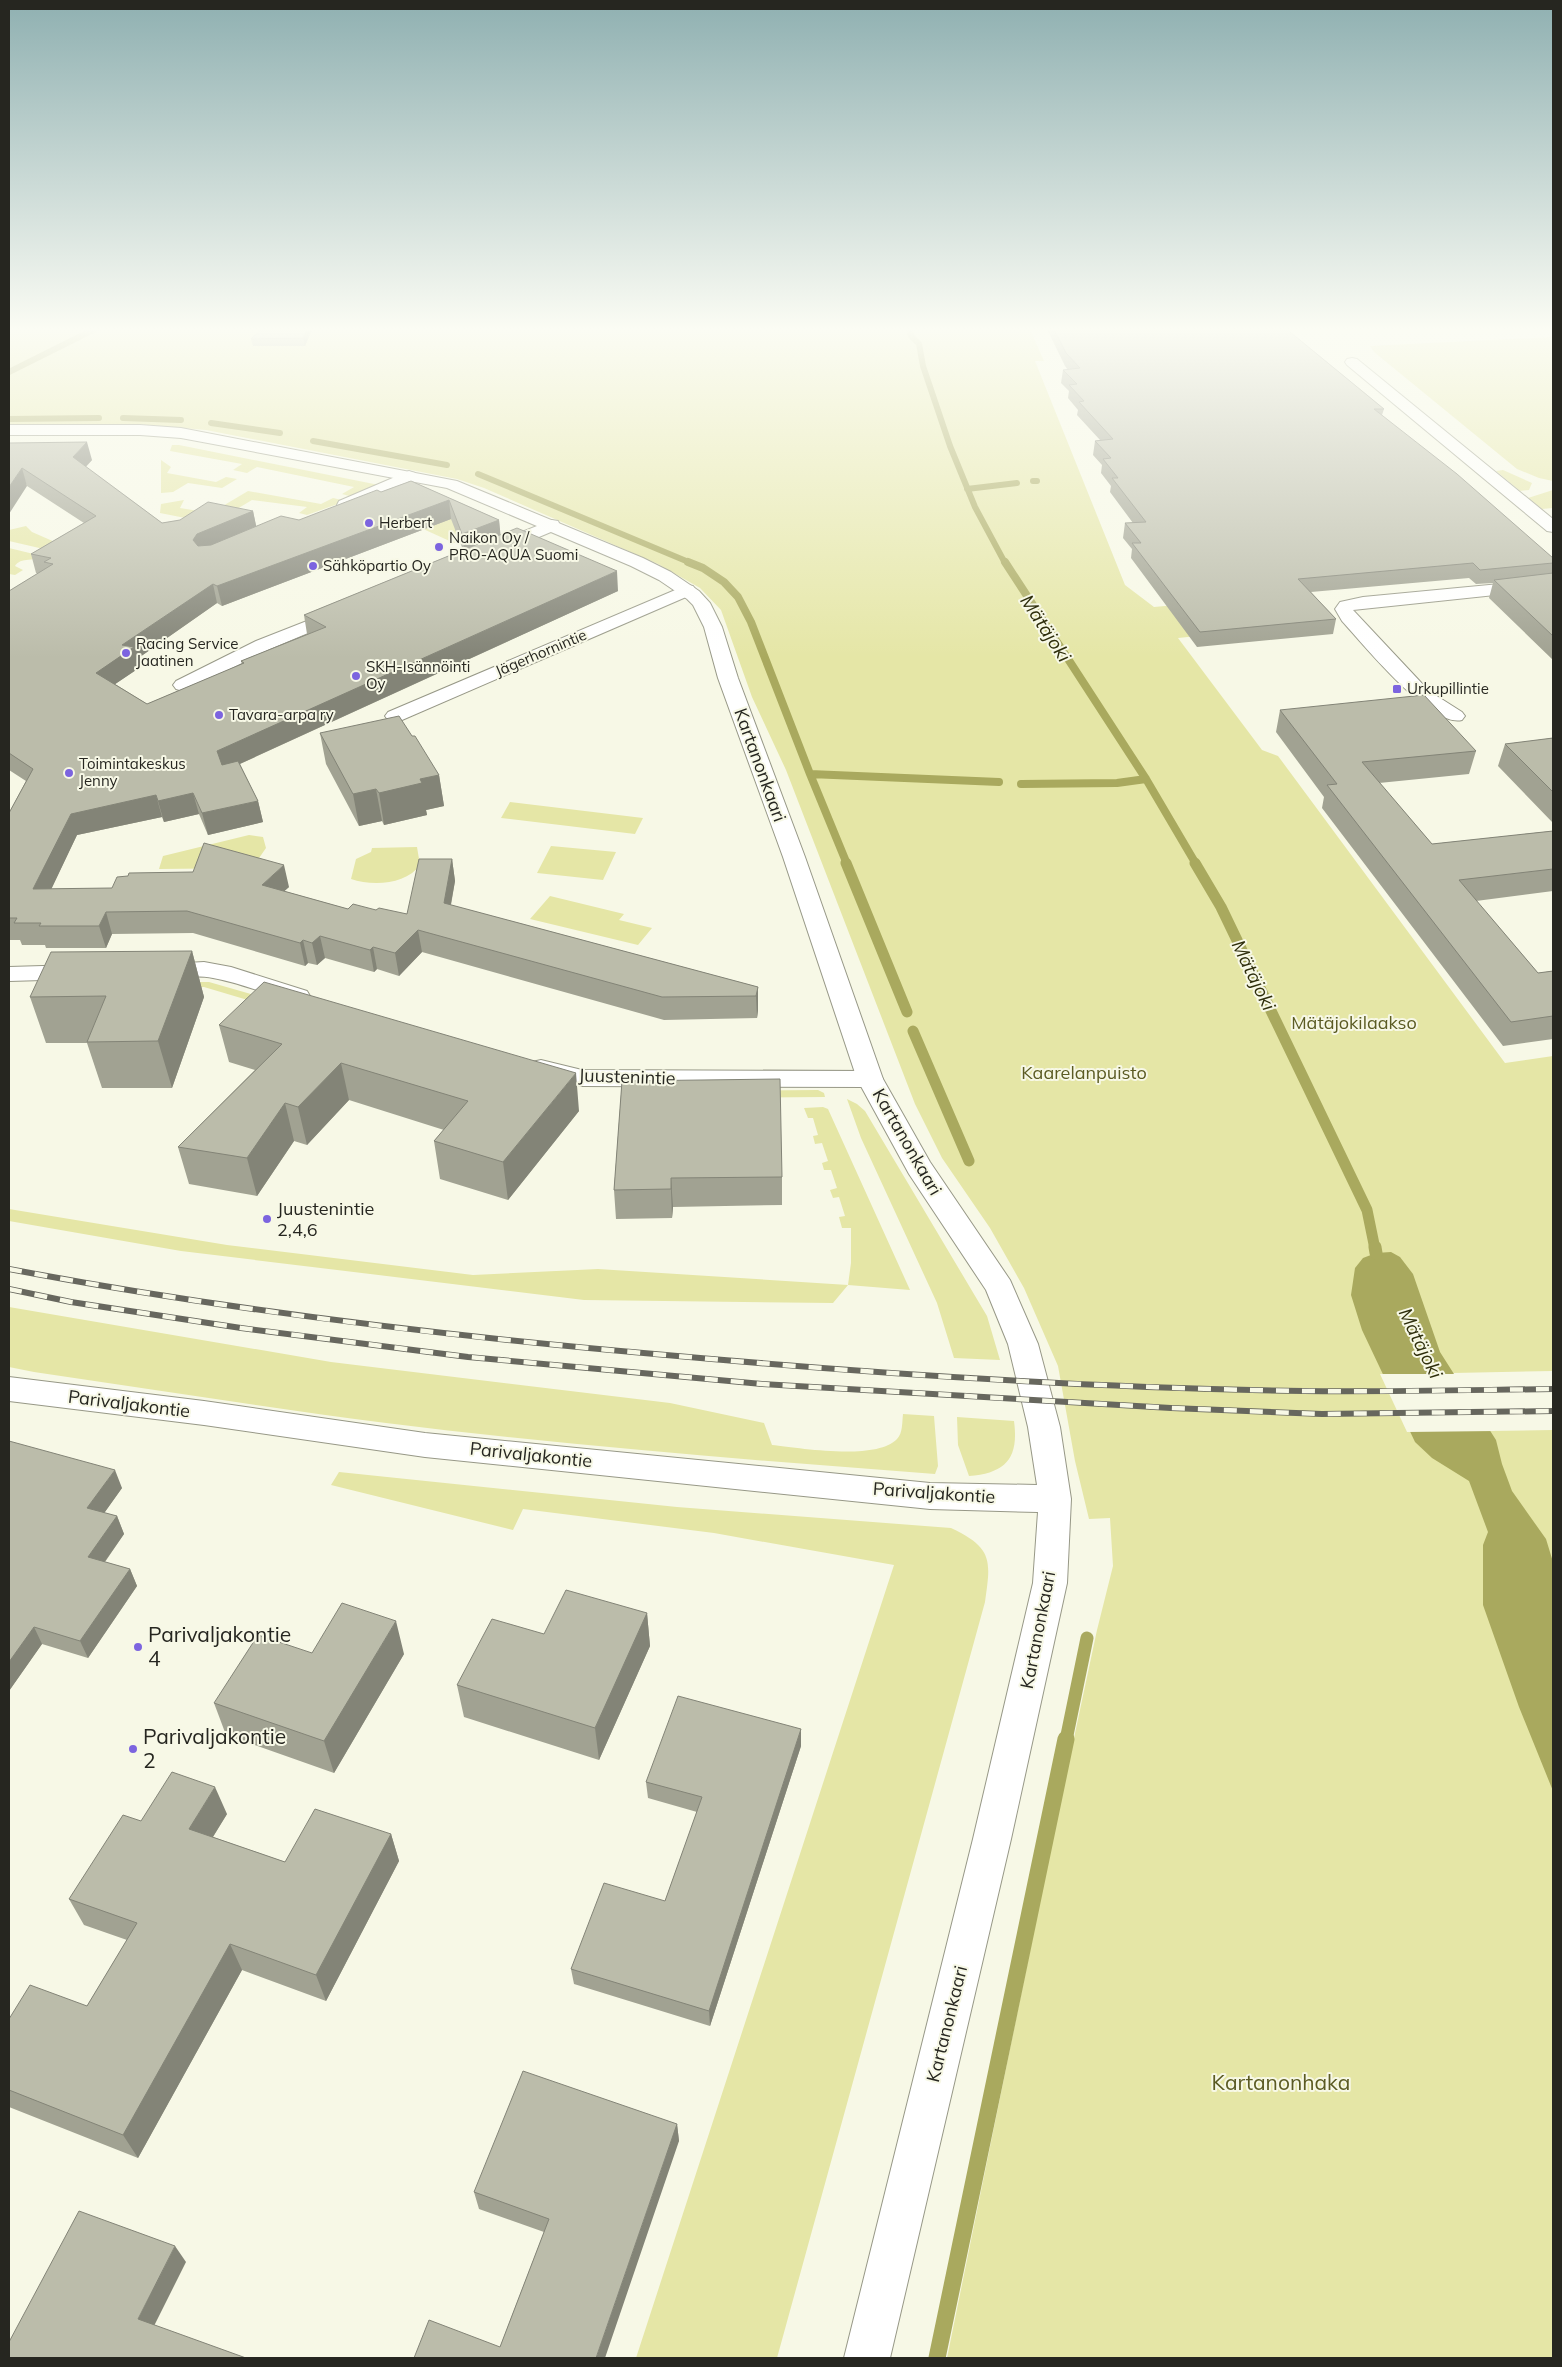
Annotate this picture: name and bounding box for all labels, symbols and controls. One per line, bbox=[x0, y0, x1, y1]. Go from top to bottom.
place label: Herbert bbox=[379, 513, 432, 532]
marker: Herbert bbox=[363, 517, 375, 529]
place label: Naikon Oy / PRO-AQUA Suomi bbox=[449, 528, 578, 564]
marker: Naikon Oy / PRO-AQUA Suomi bbox=[433, 541, 445, 553]
place label: Sähköpartio Oy bbox=[323, 556, 431, 575]
marker: Sähköpartio Oy bbox=[307, 560, 319, 572]
water label: Mätäjoki bbox=[1015, 590, 1077, 667]
street label: Jägerhornintie bbox=[492, 625, 589, 680]
place label: Racing Service Jaatinen bbox=[136, 634, 238, 670]
marker: Racing Service Jaatinen bbox=[120, 647, 132, 659]
place label: SKH-Isännöinti Oy bbox=[366, 657, 470, 693]
marker: SKH-Isännöinti Oy bbox=[350, 670, 362, 682]
place label: Urkupillintie bbox=[1407, 679, 1489, 698]
marker: Urkupillintie bbox=[1391, 683, 1403, 695]
place label: Tavara-arpa ry bbox=[229, 705, 334, 724]
street label: Kartanonkaari bbox=[729, 705, 792, 825]
marker: Tavara-arpa ry bbox=[213, 709, 225, 721]
place label: Toimintakeskus Jenny bbox=[79, 754, 186, 790]
marker: Toimintakeskus Jenny bbox=[63, 767, 75, 779]
water label: Mätäjoki bbox=[1227, 936, 1282, 1015]
park label: Mätäjokilaakso bbox=[1291, 1011, 1417, 1034]
park label: Kaarelanpuisto bbox=[1021, 1061, 1147, 1084]
street label: Juustenintie bbox=[578, 1063, 676, 1090]
street label: Kartanonkaari bbox=[868, 1084, 947, 1199]
place label: Juustenintie 2,4,6 bbox=[277, 1197, 374, 1241]
marker: Juustenintie 2,4,6 bbox=[261, 1213, 273, 1225]
water label: Mätäjoki bbox=[1394, 1304, 1449, 1383]
street label: Parivaljakontie bbox=[67, 1385, 191, 1422]
street label: Parivaljakontie bbox=[469, 1437, 593, 1472]
street label: Parivaljakontie bbox=[872, 1477, 996, 1508]
street label: Kartanonkaari bbox=[1015, 1569, 1060, 1691]
place label: Parivaljakontie 4 bbox=[148, 1621, 291, 1671]
marker: Parivaljakontie 4 bbox=[132, 1641, 144, 1653]
place label: Parivaljakontie 2 bbox=[143, 1723, 286, 1773]
marker: Parivaljakontie 2 bbox=[127, 1743, 139, 1755]
street label: Kartanonkaari bbox=[921, 1963, 972, 2085]
park label: Kartanonhaka bbox=[1212, 2069, 1350, 2095]

